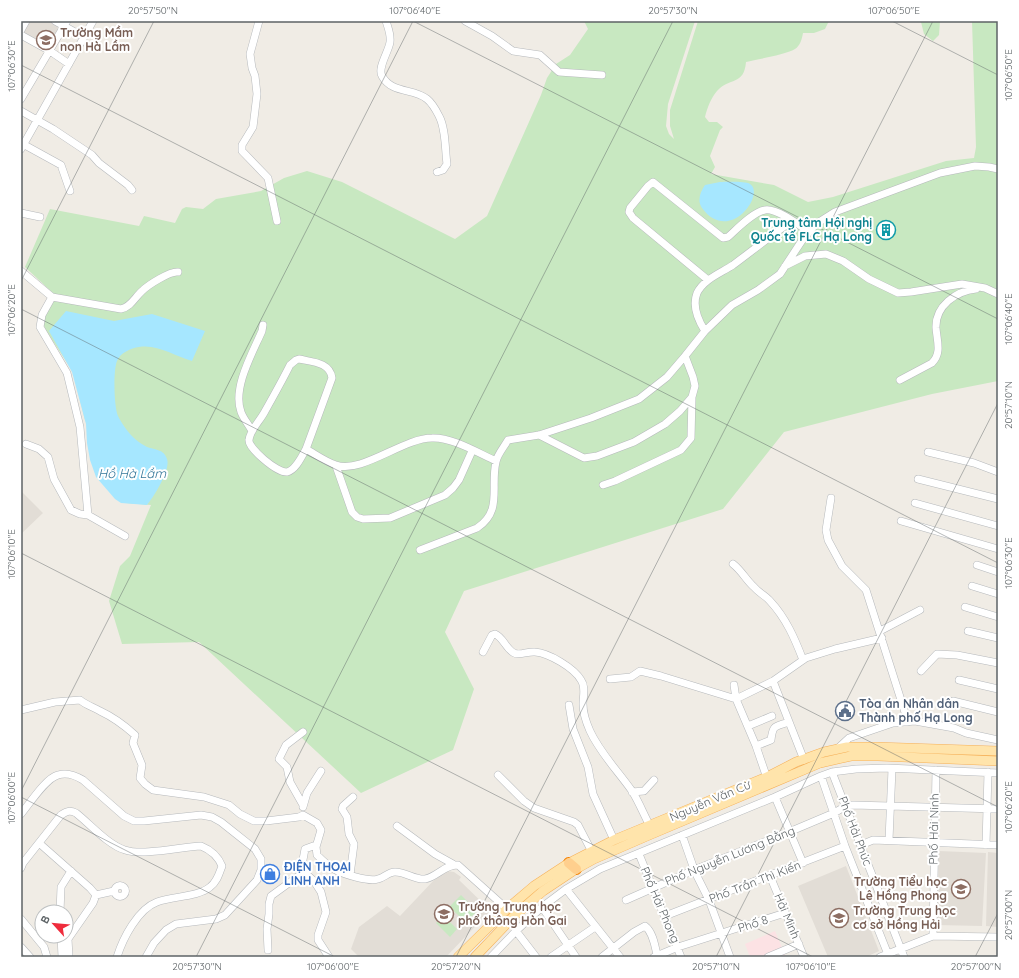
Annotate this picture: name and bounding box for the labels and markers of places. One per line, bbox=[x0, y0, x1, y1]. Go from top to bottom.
place label: Trường Mầm non Hà Lầm bbox=[60, 25, 133, 54]
school or university icon: Trường Mầm non Hà Lầm bbox=[35, 29, 57, 51]
place label: Trung tâm Hội nghị Quốc tế FLC Hạ Long bbox=[751, 215, 872, 244]
building icon: Trung tâm Hội nghị Quốc tế FLC Hạ Long bbox=[875, 219, 897, 241]
place label: Tòa án Nhân dân Thành phố Hạ Long bbox=[859, 696, 973, 725]
public building icon: Tòa án Nhân dân Thành phố Hạ Long bbox=[834, 700, 856, 722]
place label: ĐIỆN THOẠI LINH ANH bbox=[283, 859, 351, 888]
shop icon: ĐIỆN THOẠI LINH ANH bbox=[259, 863, 281, 885]
place label: Trường Tiểu học Lê Hồng Phong bbox=[854, 874, 947, 903]
school or university icon: Trường Tiểu học Lê Hồng Phong bbox=[950, 878, 972, 900]
place label: Trường Trung học phổ thông Hòn Gai bbox=[458, 899, 567, 928]
school or university icon: Trường Trung học phổ thông Hòn Gai bbox=[433, 903, 455, 925]
place label: Trường Trung học cơ sở Hồng Hải bbox=[853, 903, 956, 932]
school or university icon: Trường Trung học cơ sở Hồng Hải bbox=[828, 907, 850, 929]

